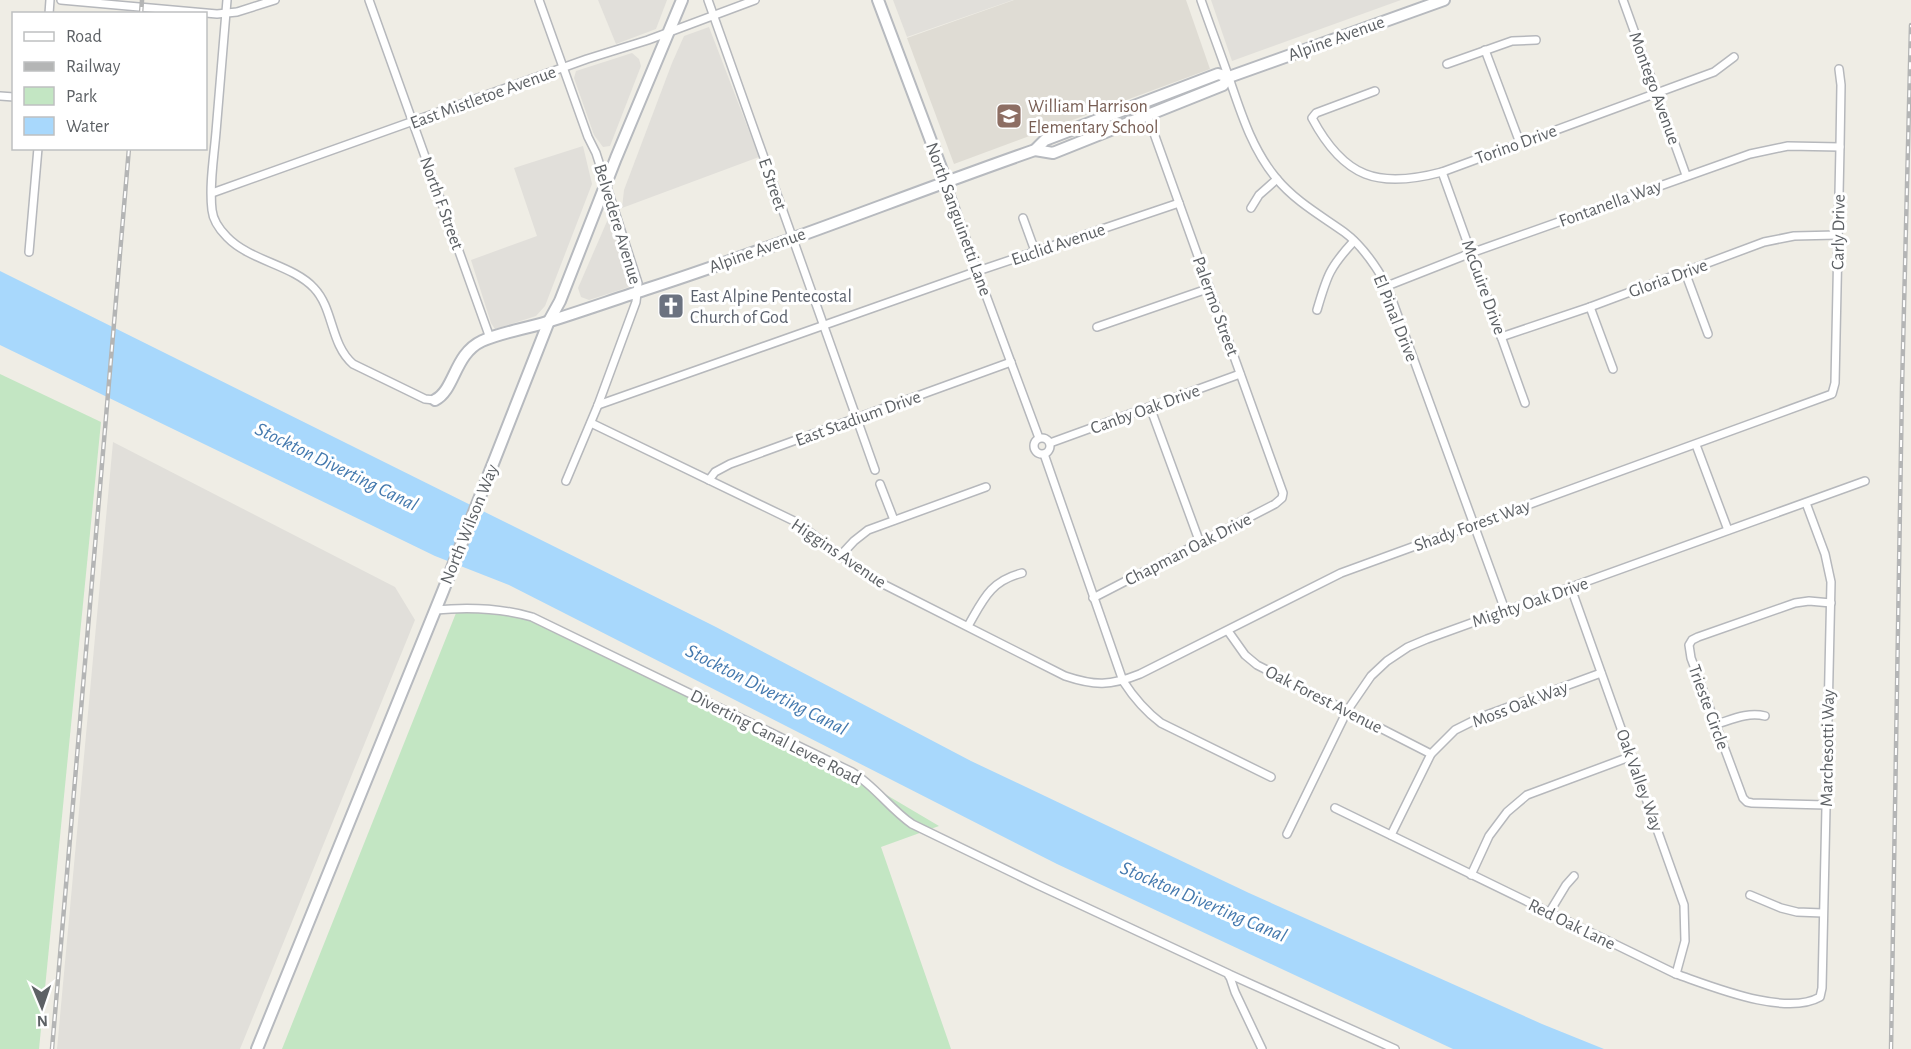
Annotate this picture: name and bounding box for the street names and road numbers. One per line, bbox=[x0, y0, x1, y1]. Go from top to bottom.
street label: Alpine Avenue bbox=[1286, 13, 1387, 65]
street label: Montego Avenue bbox=[1625, 30, 1683, 147]
street label: East Mistletoe Avenue bbox=[408, 63, 559, 133]
street label: Torino Drive bbox=[1473, 122, 1559, 168]
street label: North Sanguinetti Lane bbox=[922, 140, 994, 299]
street label: North F Street bbox=[416, 154, 466, 253]
street label: E Street bbox=[755, 156, 789, 213]
street label: Belvedere Avenue bbox=[590, 162, 644, 287]
street label: Fontanella Way bbox=[1557, 177, 1664, 231]
street label: Carly Drive bbox=[1829, 194, 1849, 270]
street label: Euclid Avenue bbox=[1009, 220, 1108, 269]
street label: Alpine Avenue bbox=[707, 225, 808, 277]
street label: McGuire Drive bbox=[1458, 238, 1508, 337]
street label: Palermo Street bbox=[1189, 254, 1241, 359]
street label: Gloria Drive bbox=[1626, 256, 1710, 302]
street label: El Pinal Drive bbox=[1369, 272, 1421, 365]
street label: Canby Oak Drive bbox=[1088, 382, 1202, 438]
street label: East Stadium Drive bbox=[793, 388, 923, 450]
street label: North Wilson Way bbox=[438, 461, 502, 587]
street label: Shady Forest Way bbox=[1412, 496, 1533, 555]
street label: Chapman Oak Drive bbox=[1122, 510, 1255, 590]
street label: Higgins Avenue bbox=[788, 516, 889, 592]
street label: Mighty Oak Drive bbox=[1470, 575, 1591, 631]
street label: Oak Forest Avenue bbox=[1262, 663, 1385, 737]
street label: Trieste Circle bbox=[1684, 663, 1732, 752]
street label: Moss Oak Way bbox=[1470, 678, 1571, 731]
street label: Diverting Canal Levee Road bbox=[687, 687, 864, 789]
street label: Marchesotti Way bbox=[1818, 689, 1838, 807]
street label: Oak Valley Way bbox=[1612, 727, 1666, 834]
street label: Red Oak Lane bbox=[1525, 896, 1618, 954]

